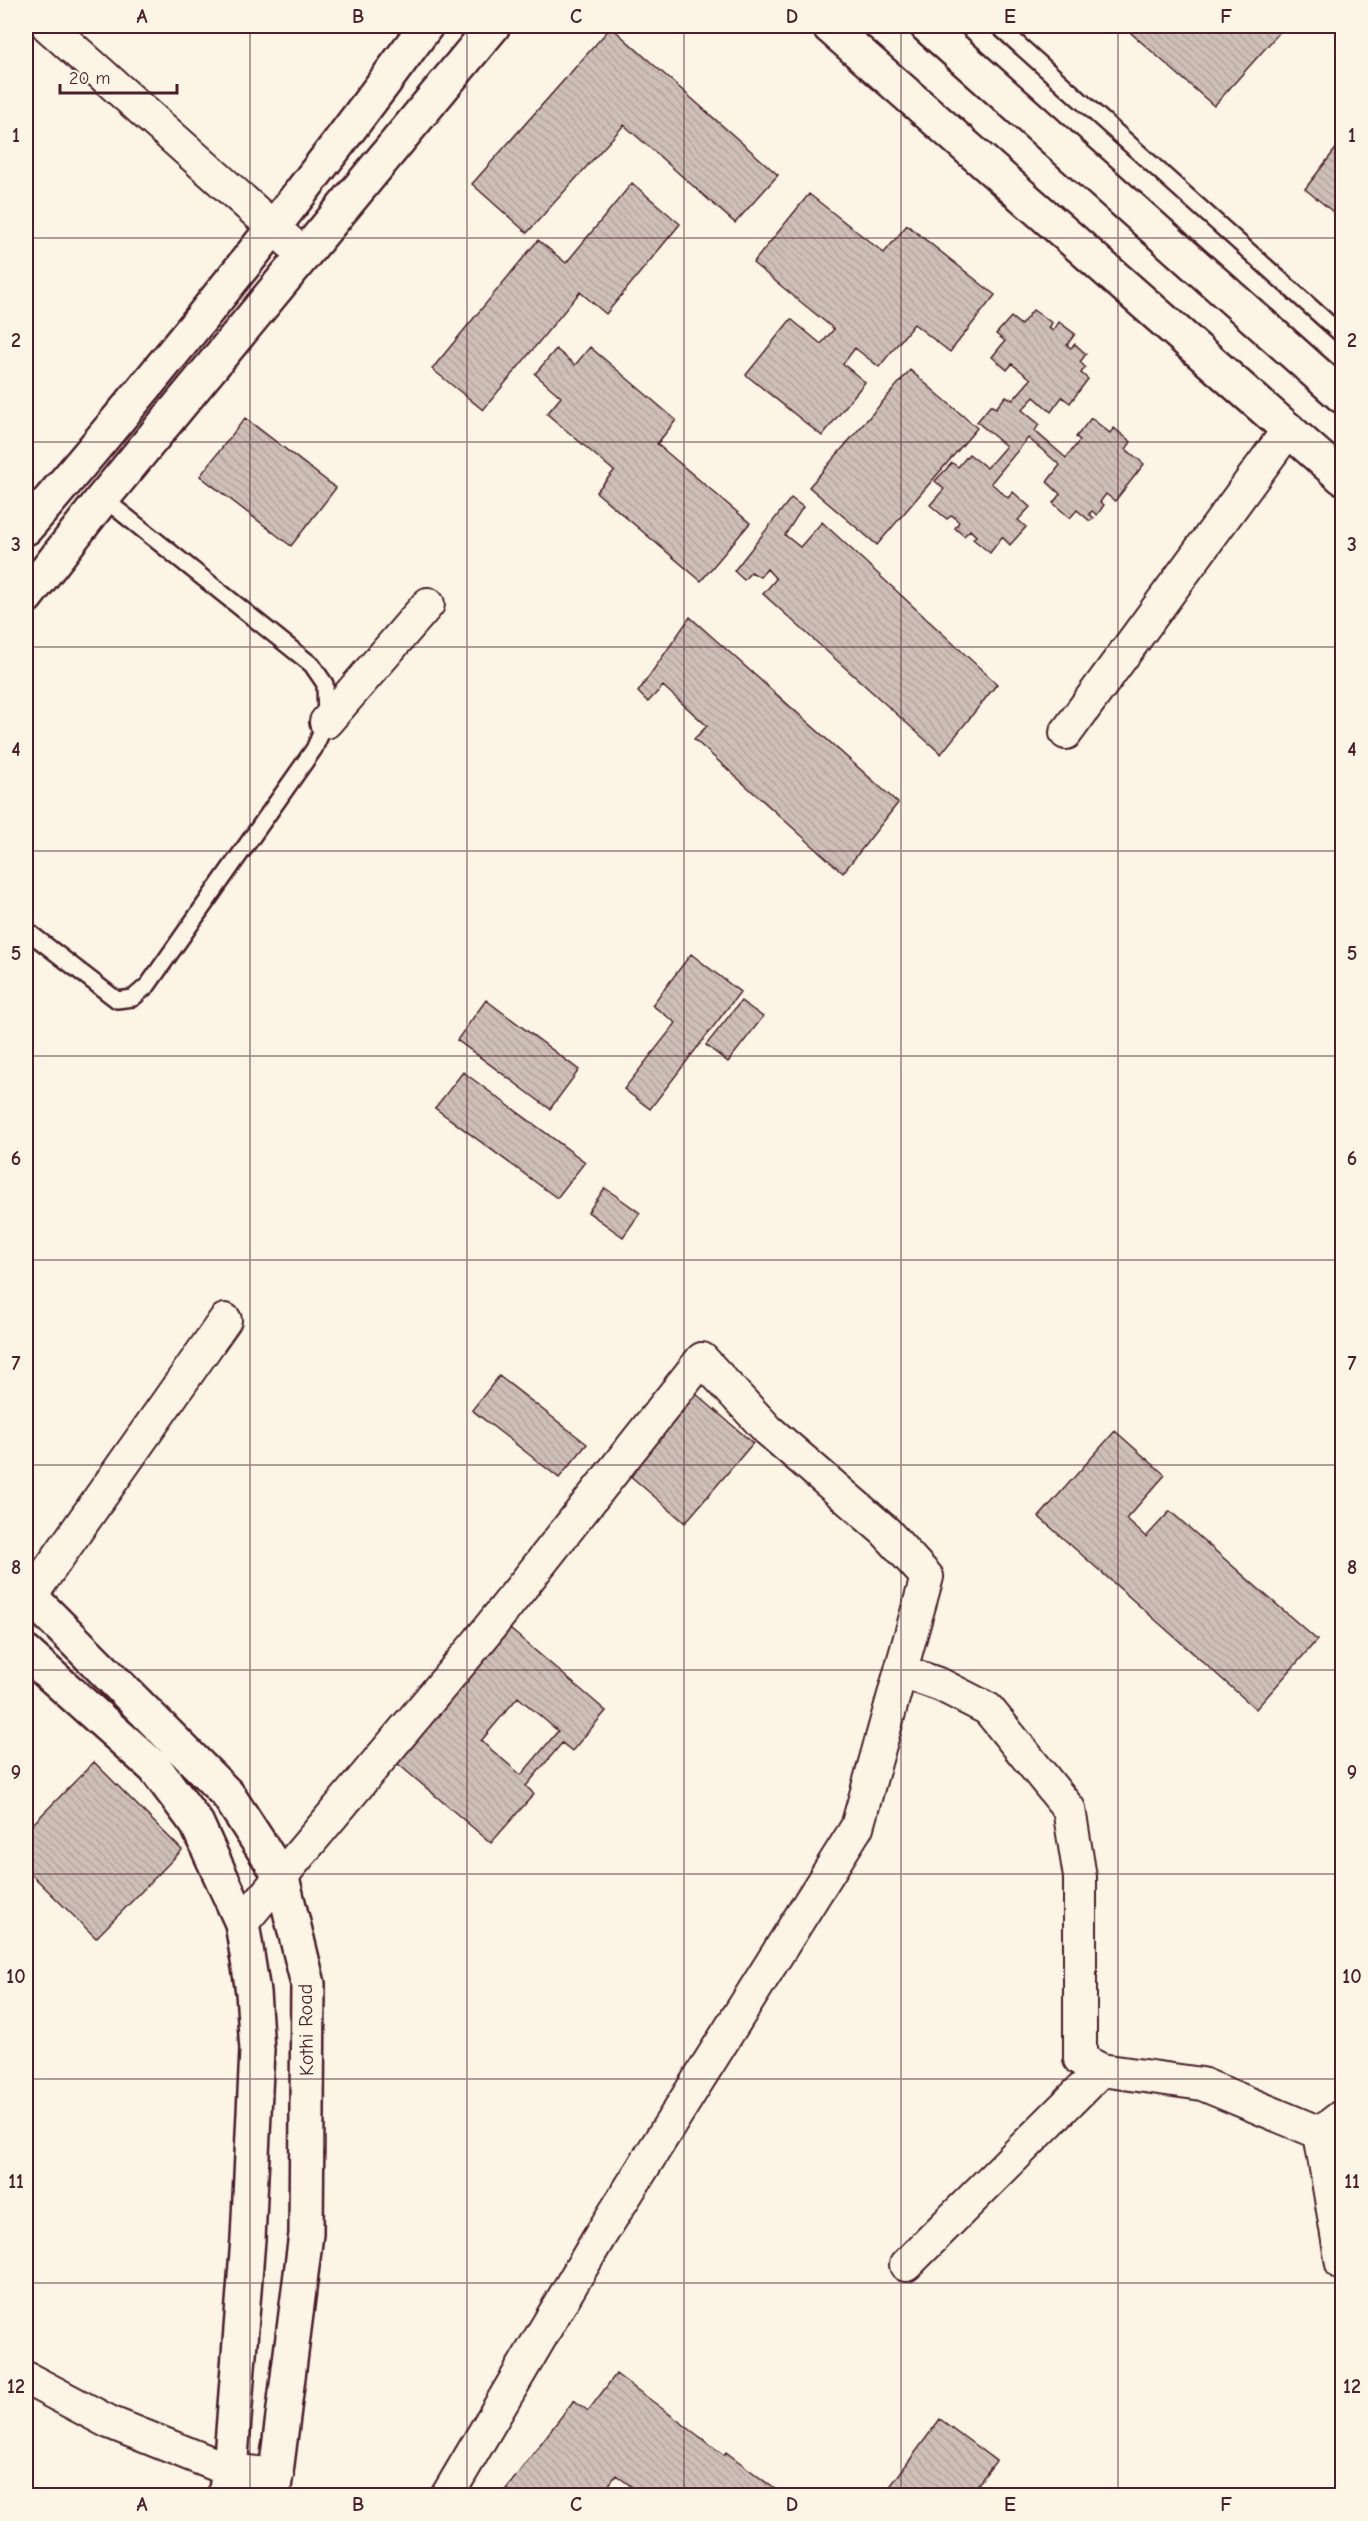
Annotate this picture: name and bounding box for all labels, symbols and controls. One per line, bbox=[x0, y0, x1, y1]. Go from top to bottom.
text: A bbox=[136, 5, 148, 28]
text: B bbox=[352, 5, 364, 28]
text: C bbox=[570, 5, 582, 28]
text: D bbox=[786, 5, 798, 28]
text: E bbox=[1004, 5, 1016, 28]
text: F bbox=[1220, 5, 1232, 28]
scale bar bbox=[60, 57, 177, 95]
text: 20 m bbox=[69, 68, 110, 89]
text: 1 bbox=[12, 124, 20, 147]
text: 1 bbox=[1348, 124, 1356, 147]
text: 2 bbox=[11, 329, 21, 352]
text: 2 bbox=[1347, 329, 1357, 352]
text: 3 bbox=[11, 533, 21, 556]
text: 3 bbox=[1347, 533, 1357, 556]
text: 4 bbox=[11, 738, 21, 761]
text: 4 bbox=[1347, 738, 1357, 761]
text: 5 bbox=[11, 942, 21, 965]
text: 5 bbox=[1347, 942, 1357, 965]
text: 6 bbox=[11, 1147, 21, 1170]
text: 6 bbox=[1347, 1147, 1357, 1170]
text: 7 bbox=[12, 1352, 21, 1375]
text: 7 bbox=[1348, 1352, 1357, 1375]
text: 8 bbox=[11, 1556, 21, 1579]
text: 8 bbox=[1347, 1556, 1357, 1579]
text: 9 bbox=[11, 1761, 21, 1784]
text: 9 bbox=[1347, 1761, 1357, 1784]
text: 10 bbox=[6, 1965, 26, 1988]
text: 10 bbox=[1342, 1965, 1362, 1988]
street label: Kothi Road bbox=[294, 1984, 318, 2076]
text: 11 bbox=[8, 2170, 24, 2193]
text: 11 bbox=[1344, 2170, 1360, 2193]
text: 12 bbox=[7, 2375, 25, 2398]
text: 12 bbox=[1343, 2375, 1361, 2398]
text: A bbox=[136, 2493, 148, 2516]
text: B bbox=[352, 2493, 364, 2516]
text: C bbox=[570, 2493, 582, 2516]
text: D bbox=[786, 2493, 798, 2516]
text: E bbox=[1004, 2493, 1016, 2516]
text: F bbox=[1220, 2493, 1232, 2516]

